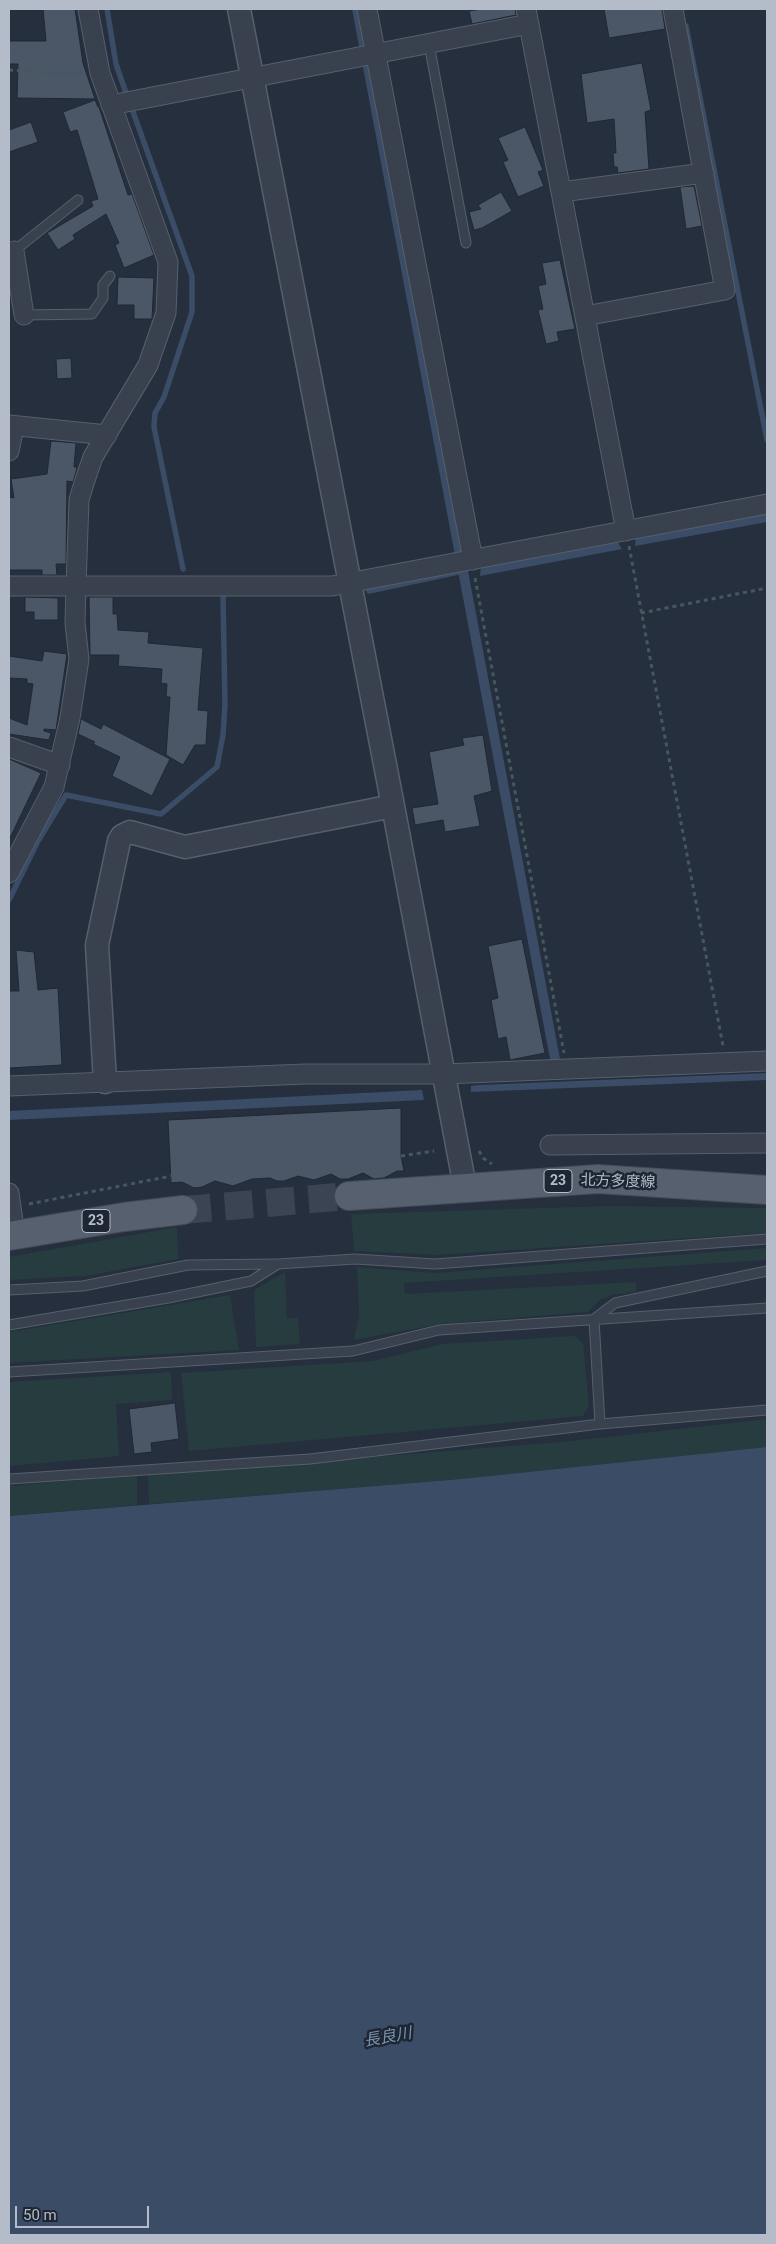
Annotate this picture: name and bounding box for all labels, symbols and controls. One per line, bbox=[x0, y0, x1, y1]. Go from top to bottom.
road number: 23 bbox=[544, 1170, 572, 1192]
street label: 北方多度線 bbox=[580, 1172, 656, 1192]
road number: 23 bbox=[82, 1210, 110, 1232]
water label: 長良川 bbox=[363, 2024, 413, 2052]
scale bar bbox=[18, 2196, 151, 2228]
text: 50 m bbox=[23, 2206, 57, 2224]

